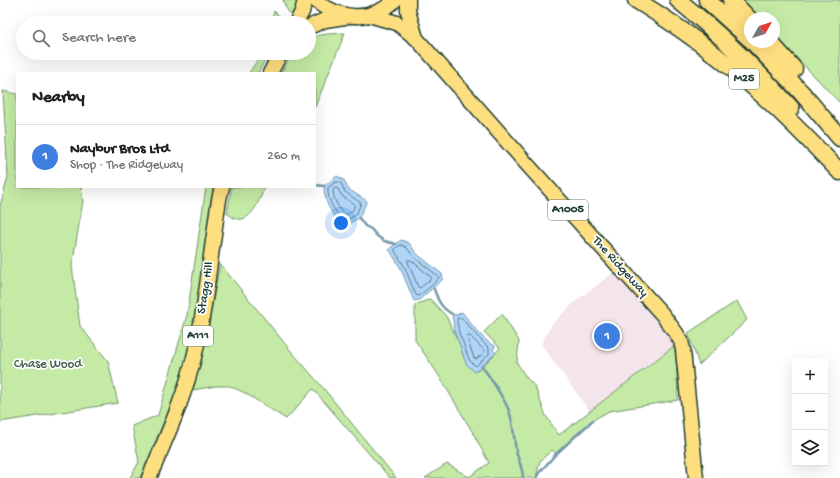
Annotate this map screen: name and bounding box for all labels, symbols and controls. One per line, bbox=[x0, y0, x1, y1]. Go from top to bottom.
north arrow bbox=[744, 12, 780, 48]
search box bbox=[16, 16, 316, 60]
icon: search bbox=[30, 27, 52, 49]
text: Search here bbox=[62, 29, 136, 47]
road number: M25 bbox=[729, 69, 759, 89]
text: Nearby bbox=[32, 88, 85, 108]
text: Naybur Bros Ltd bbox=[70, 140, 170, 158]
text: 1 bbox=[42, 149, 48, 164]
text: 260 m bbox=[267, 149, 300, 164]
text: Shop · The Ridgeway bbox=[70, 158, 183, 173]
road number: A1005 bbox=[548, 200, 588, 220]
your location bbox=[331, 213, 351, 233]
street label: The Ridgeway bbox=[588, 233, 652, 301]
street label: Stagg Hill bbox=[194, 261, 218, 315]
pin: 1 bbox=[594, 321, 620, 351]
road number: A111 bbox=[183, 326, 213, 346]
park label: Chase Wood bbox=[14, 357, 83, 372]
map controls bbox=[792, 358, 828, 466]
button: + bbox=[792, 358, 828, 394]
button: − bbox=[792, 394, 828, 430]
button: layers bbox=[792, 430, 828, 466]

